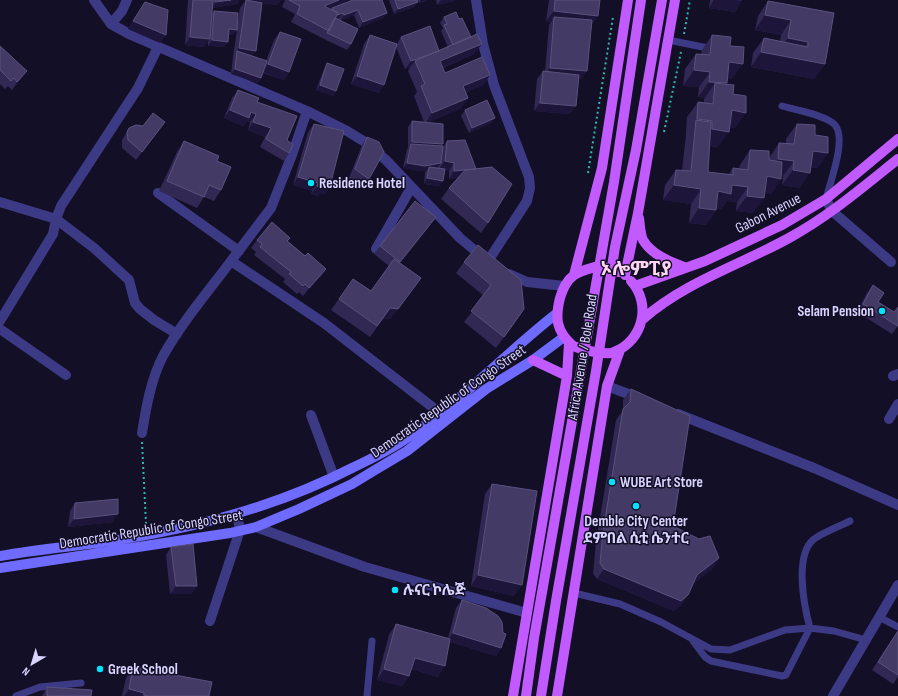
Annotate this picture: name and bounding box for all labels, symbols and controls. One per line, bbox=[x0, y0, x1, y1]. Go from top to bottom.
place label: Residence Hotel bbox=[319, 174, 405, 193]
marker: Residence Hotel bbox=[306, 178, 316, 188]
street label: Gabon Avenue bbox=[732, 189, 804, 238]
district label: ኦሎምፒያ bbox=[601, 258, 671, 281]
street label: Africa Avenue / Bole Road bbox=[563, 293, 602, 422]
place label: Selam Pension bbox=[797, 302, 874, 321]
marker: Selam Pension bbox=[877, 306, 887, 316]
street label: Democratic Republic of Congo Street bbox=[367, 340, 530, 462]
place label: WUBE Art Store bbox=[620, 473, 703, 492]
marker: WUBE Art Store bbox=[607, 477, 617, 487]
marker: Demble City Center ደምበል ሲቲ ሴንተር bbox=[631, 501, 641, 511]
street label: Democratic Republic of Congo Street bbox=[58, 506, 245, 553]
place label: Demble City Center ደምበል ሲቲ ሴንተር bbox=[583, 512, 690, 548]
place label: ሉናር ኮሌጅ bbox=[403, 581, 466, 600]
marker: ሉናር ኮሌጅ bbox=[390, 585, 400, 595]
north arrow bbox=[12, 644, 52, 684]
place label: Greek School bbox=[108, 660, 178, 679]
text: N bbox=[20, 664, 32, 678]
marker: Greek School bbox=[95, 664, 105, 674]

